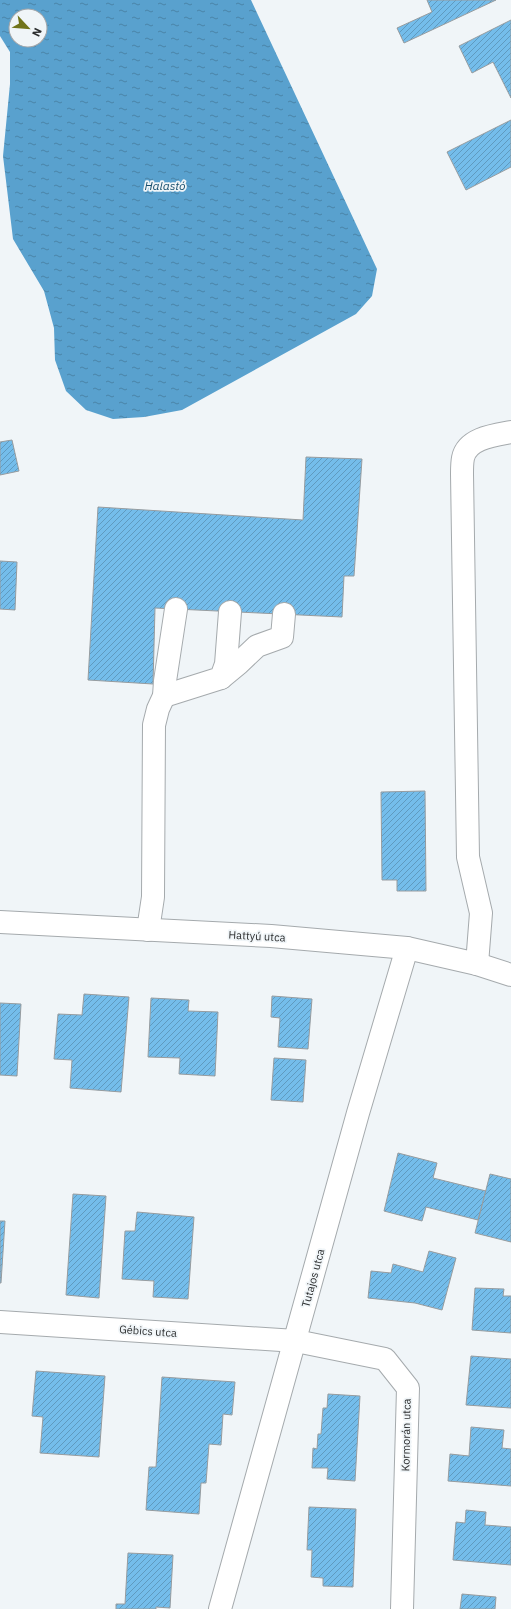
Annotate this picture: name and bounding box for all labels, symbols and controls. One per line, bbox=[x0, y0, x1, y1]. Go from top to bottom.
north arrow bbox=[8, 8, 48, 48]
text: N bbox=[29, 26, 45, 39]
water label: Halastó bbox=[144, 178, 186, 193]
street label: Hattyú utca bbox=[228, 928, 286, 944]
street label: Tutajos utca bbox=[298, 1247, 328, 1309]
street label: Gébics utca bbox=[119, 1322, 177, 1340]
street label: Kormorán utca bbox=[398, 1398, 414, 1472]

